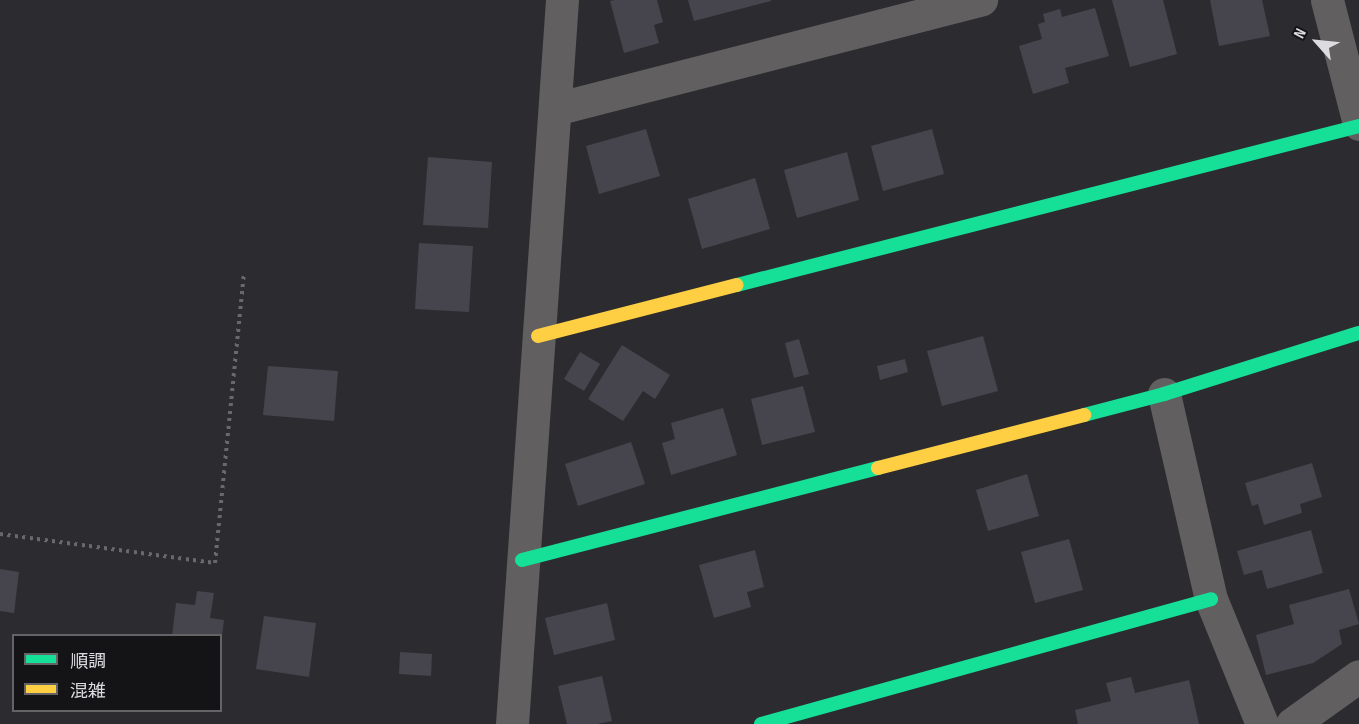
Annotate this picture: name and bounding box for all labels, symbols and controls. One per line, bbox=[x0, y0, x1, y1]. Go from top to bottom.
north arrow bbox=[1287, 12, 1347, 72]
text: N bbox=[1290, 25, 1311, 42]
legend bbox=[12, 634, 222, 712]
text: 順調 bbox=[70, 651, 106, 672]
text: 混雑 bbox=[70, 681, 106, 702]

